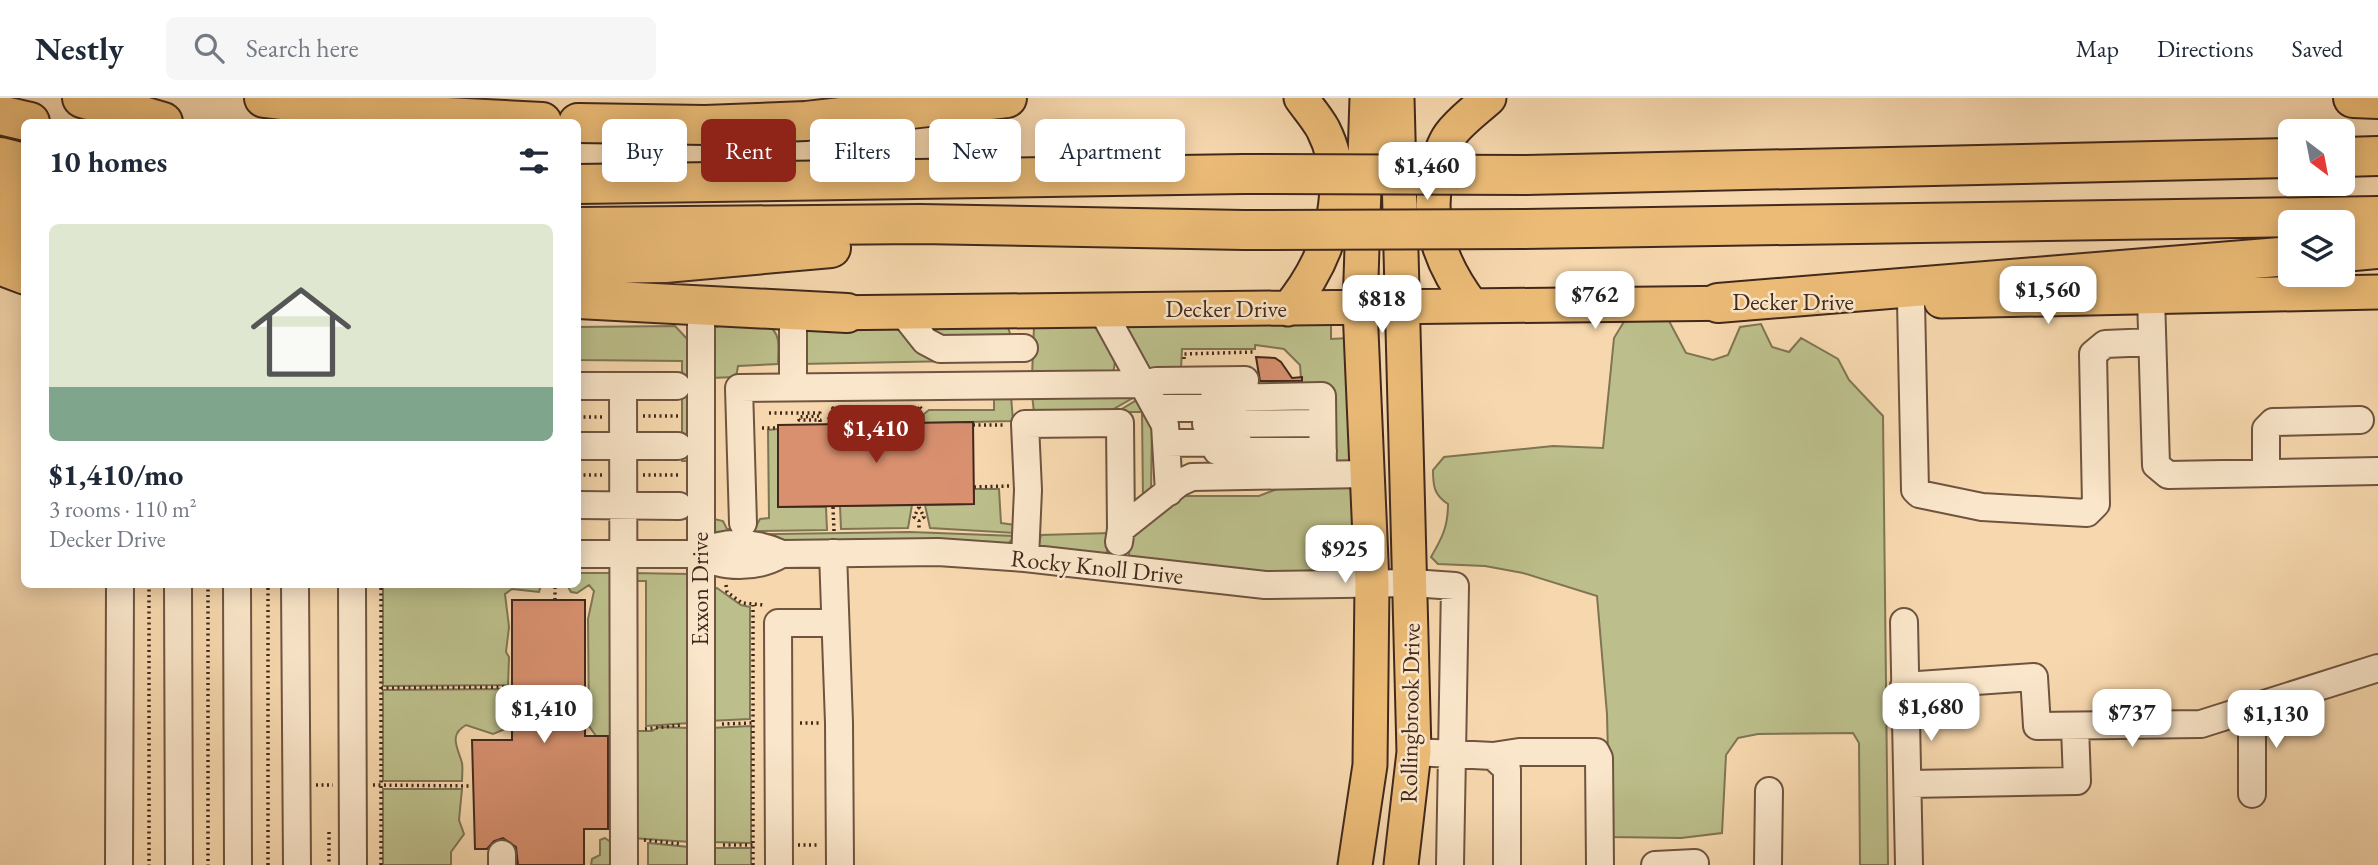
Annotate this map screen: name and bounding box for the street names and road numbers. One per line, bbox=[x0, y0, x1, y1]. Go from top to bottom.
street label: Decker Drive bbox=[1732, 286, 1854, 317]
street label: Decker Drive bbox=[1165, 293, 1287, 324]
street label: Exxon Drive bbox=[684, 532, 715, 646]
street label: Rocky Knoll Drive bbox=[1009, 542, 1185, 591]
street label: Rollingbrook Drive bbox=[1392, 623, 1427, 803]

